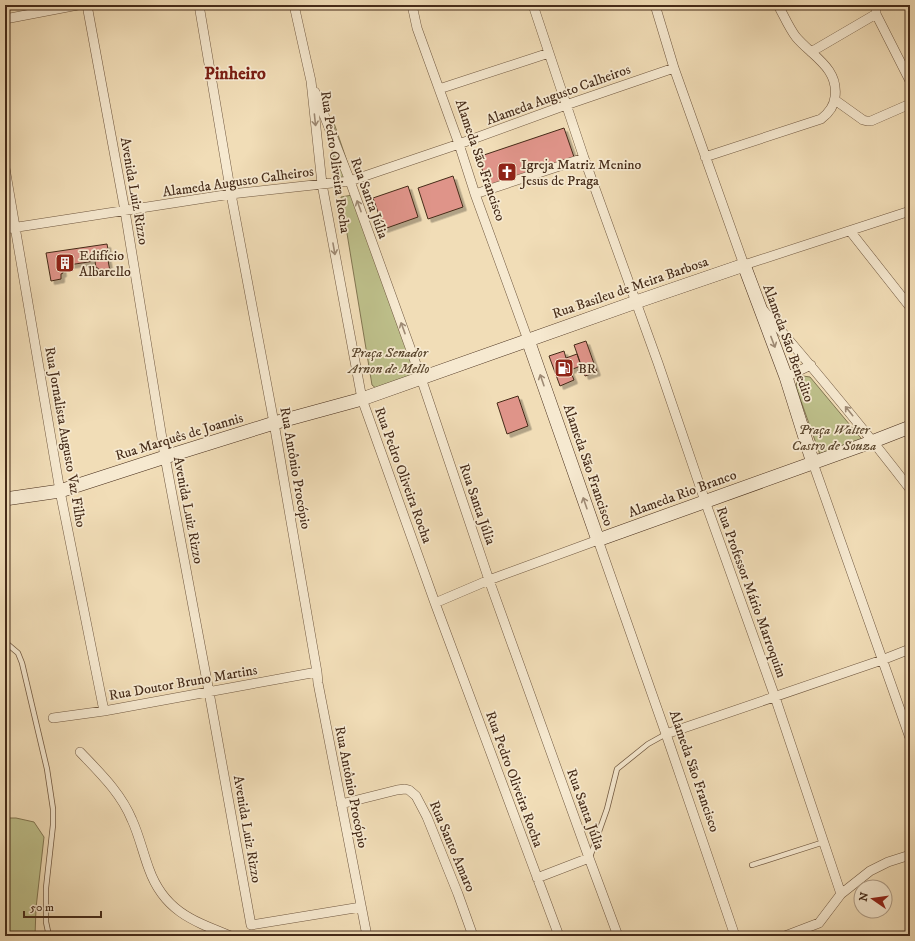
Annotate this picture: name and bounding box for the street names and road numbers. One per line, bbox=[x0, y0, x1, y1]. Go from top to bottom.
street label: Alameda Augusto Calheiros bbox=[484, 60, 633, 129]
street label: Rua Pedro Oliveira Rocha bbox=[316, 90, 354, 234]
street label: Alameda São Francisco bbox=[451, 97, 509, 224]
street label: Avenida Luiz Rizzo bbox=[116, 136, 152, 247]
street label: Rua Santa Júlia bbox=[346, 155, 392, 241]
street label: Alameda Augusto Calheiros bbox=[161, 162, 315, 202]
street label: Rua Basileu de Meira Barbosa bbox=[550, 253, 711, 323]
street label: Alameda São Benedito bbox=[758, 282, 818, 405]
street label: Rua Jornalista Augusto Vaz Filho bbox=[40, 345, 90, 529]
street label: Alameda São Francisco bbox=[559, 402, 617, 529]
street label: Rua Pedro Oliveira Rocha bbox=[370, 405, 436, 546]
street label: Rua Antônio Procópio bbox=[275, 406, 315, 531]
street label: Rua Marquês de Joannis bbox=[113, 409, 246, 465]
street label: Avenida Luiz Rizzo bbox=[169, 455, 207, 566]
street label: Rua Santa Júlia bbox=[455, 461, 499, 547]
street label: Alameda Rio Branco bbox=[626, 466, 739, 522]
street label: Rua Professor Mário Marroquim bbox=[712, 504, 791, 681]
street label: Rua Doutor Bruno Martins bbox=[108, 661, 259, 705]
street label: Alameda São Francisco bbox=[665, 708, 723, 835]
street label: Rua Pedro Oliveira Rocha bbox=[481, 709, 547, 850]
street label: Rua Antônio Procópio bbox=[330, 725, 372, 850]
street label: Rua Santa Júlia bbox=[562, 766, 608, 852]
street label: Avenida Luiz Rizzo bbox=[229, 774, 265, 885]
street label: Rua Santo Amaro bbox=[425, 798, 479, 895]

